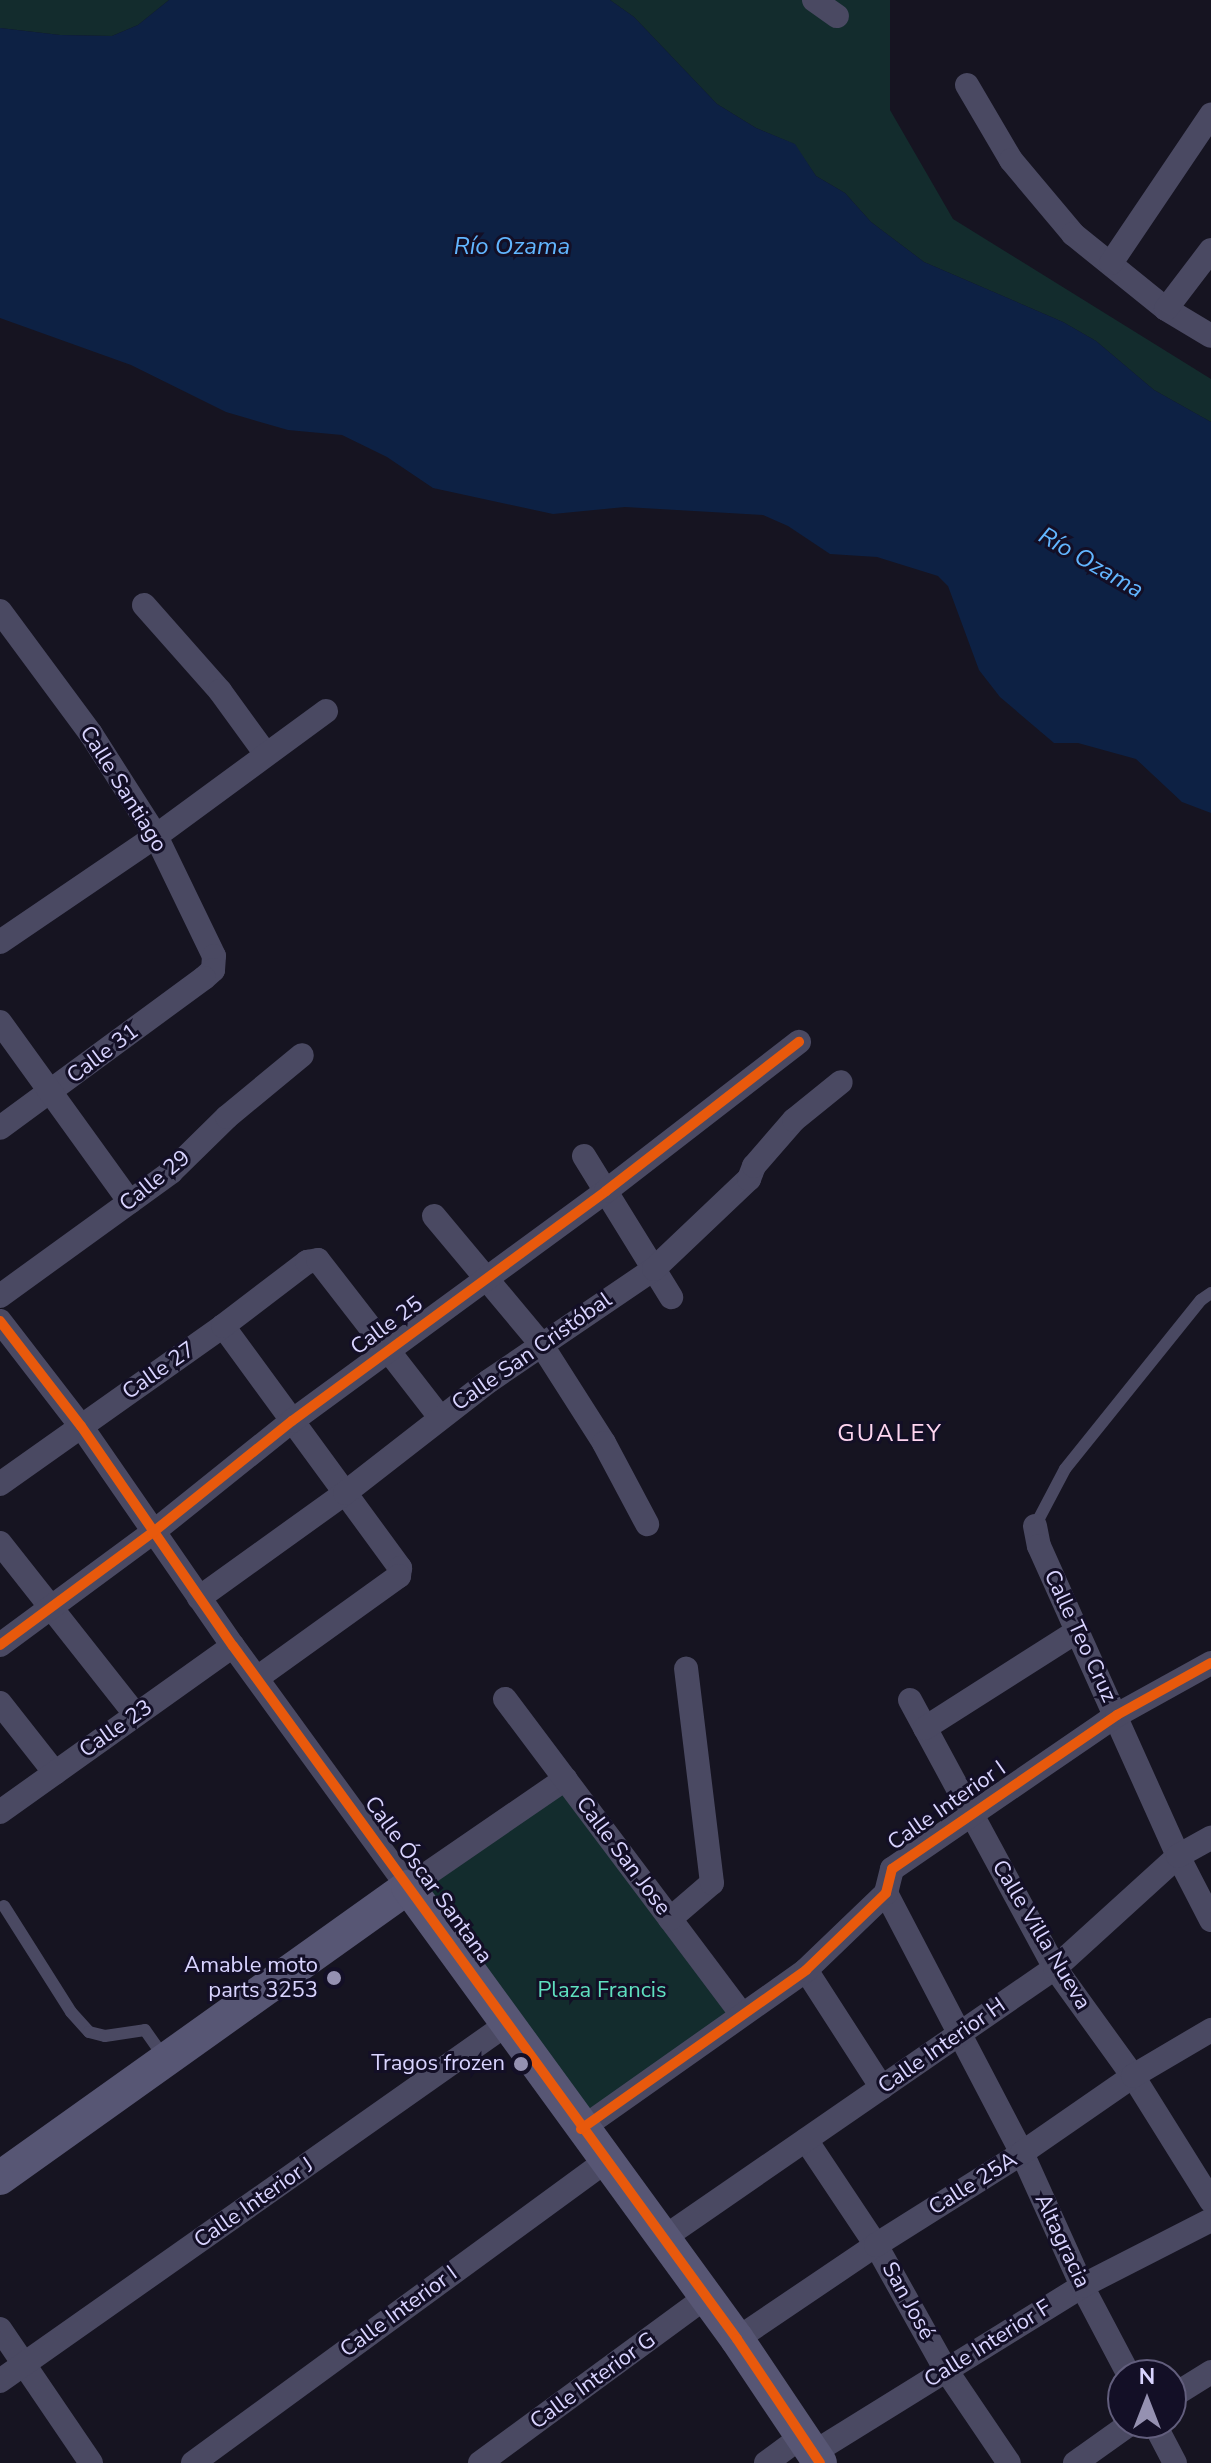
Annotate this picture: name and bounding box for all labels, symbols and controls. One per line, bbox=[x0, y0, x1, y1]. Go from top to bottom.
water label: Río Ozama bbox=[454, 233, 570, 261]
water label: Río Ozama bbox=[1033, 521, 1149, 605]
street label: Calle Santiago bbox=[74, 721, 172, 857]
street label: Calle 31 bbox=[62, 1019, 144, 1089]
street label: Calle 29 bbox=[115, 1145, 195, 1217]
street label: Calle San Cristóbal bbox=[447, 1287, 617, 1417]
street label: Calle 25 bbox=[346, 1291, 428, 1361]
street label: Calle 27 bbox=[118, 1336, 200, 1406]
district label: GUALEY bbox=[837, 1420, 943, 1448]
street label: Calle Teo Cruz bbox=[1038, 1566, 1122, 1706]
street label: Calle 23 bbox=[75, 1694, 157, 1764]
street label: Calle Interior I bbox=[883, 1756, 1011, 1856]
street label: Calle Óscar Santana bbox=[358, 1791, 498, 1969]
street label: Calle San Jose bbox=[570, 1792, 676, 1920]
street label: Calle Villa Nueva bbox=[986, 1855, 1096, 2015]
place label: Amable moto parts 3253 bbox=[184, 1952, 318, 2004]
marker: Amable moto parts 3253 bbox=[325, 1969, 343, 1987]
park label: Plaza Francis bbox=[537, 1978, 667, 2004]
street label: Calle Interior H bbox=[873, 1992, 1011, 2100]
place label: Tragos frozen bbox=[371, 2051, 505, 2077]
marker: Tragos frozen bbox=[512, 2055, 530, 2073]
street label: Calle 25A bbox=[924, 2147, 1022, 2221]
street label: Calle Interior J bbox=[189, 2152, 319, 2254]
street label: Altagracia bbox=[1029, 2190, 1095, 2292]
street label: San José bbox=[876, 2257, 940, 2345]
street label: Calle Interior I bbox=[335, 2261, 463, 2363]
street label: Calle Interior F bbox=[920, 2294, 1056, 2394]
street label: Calle Interior G bbox=[525, 2327, 661, 2435]
north arrow bbox=[1107, 2359, 1187, 2439]
text: N bbox=[1139, 2362, 1155, 2392]

